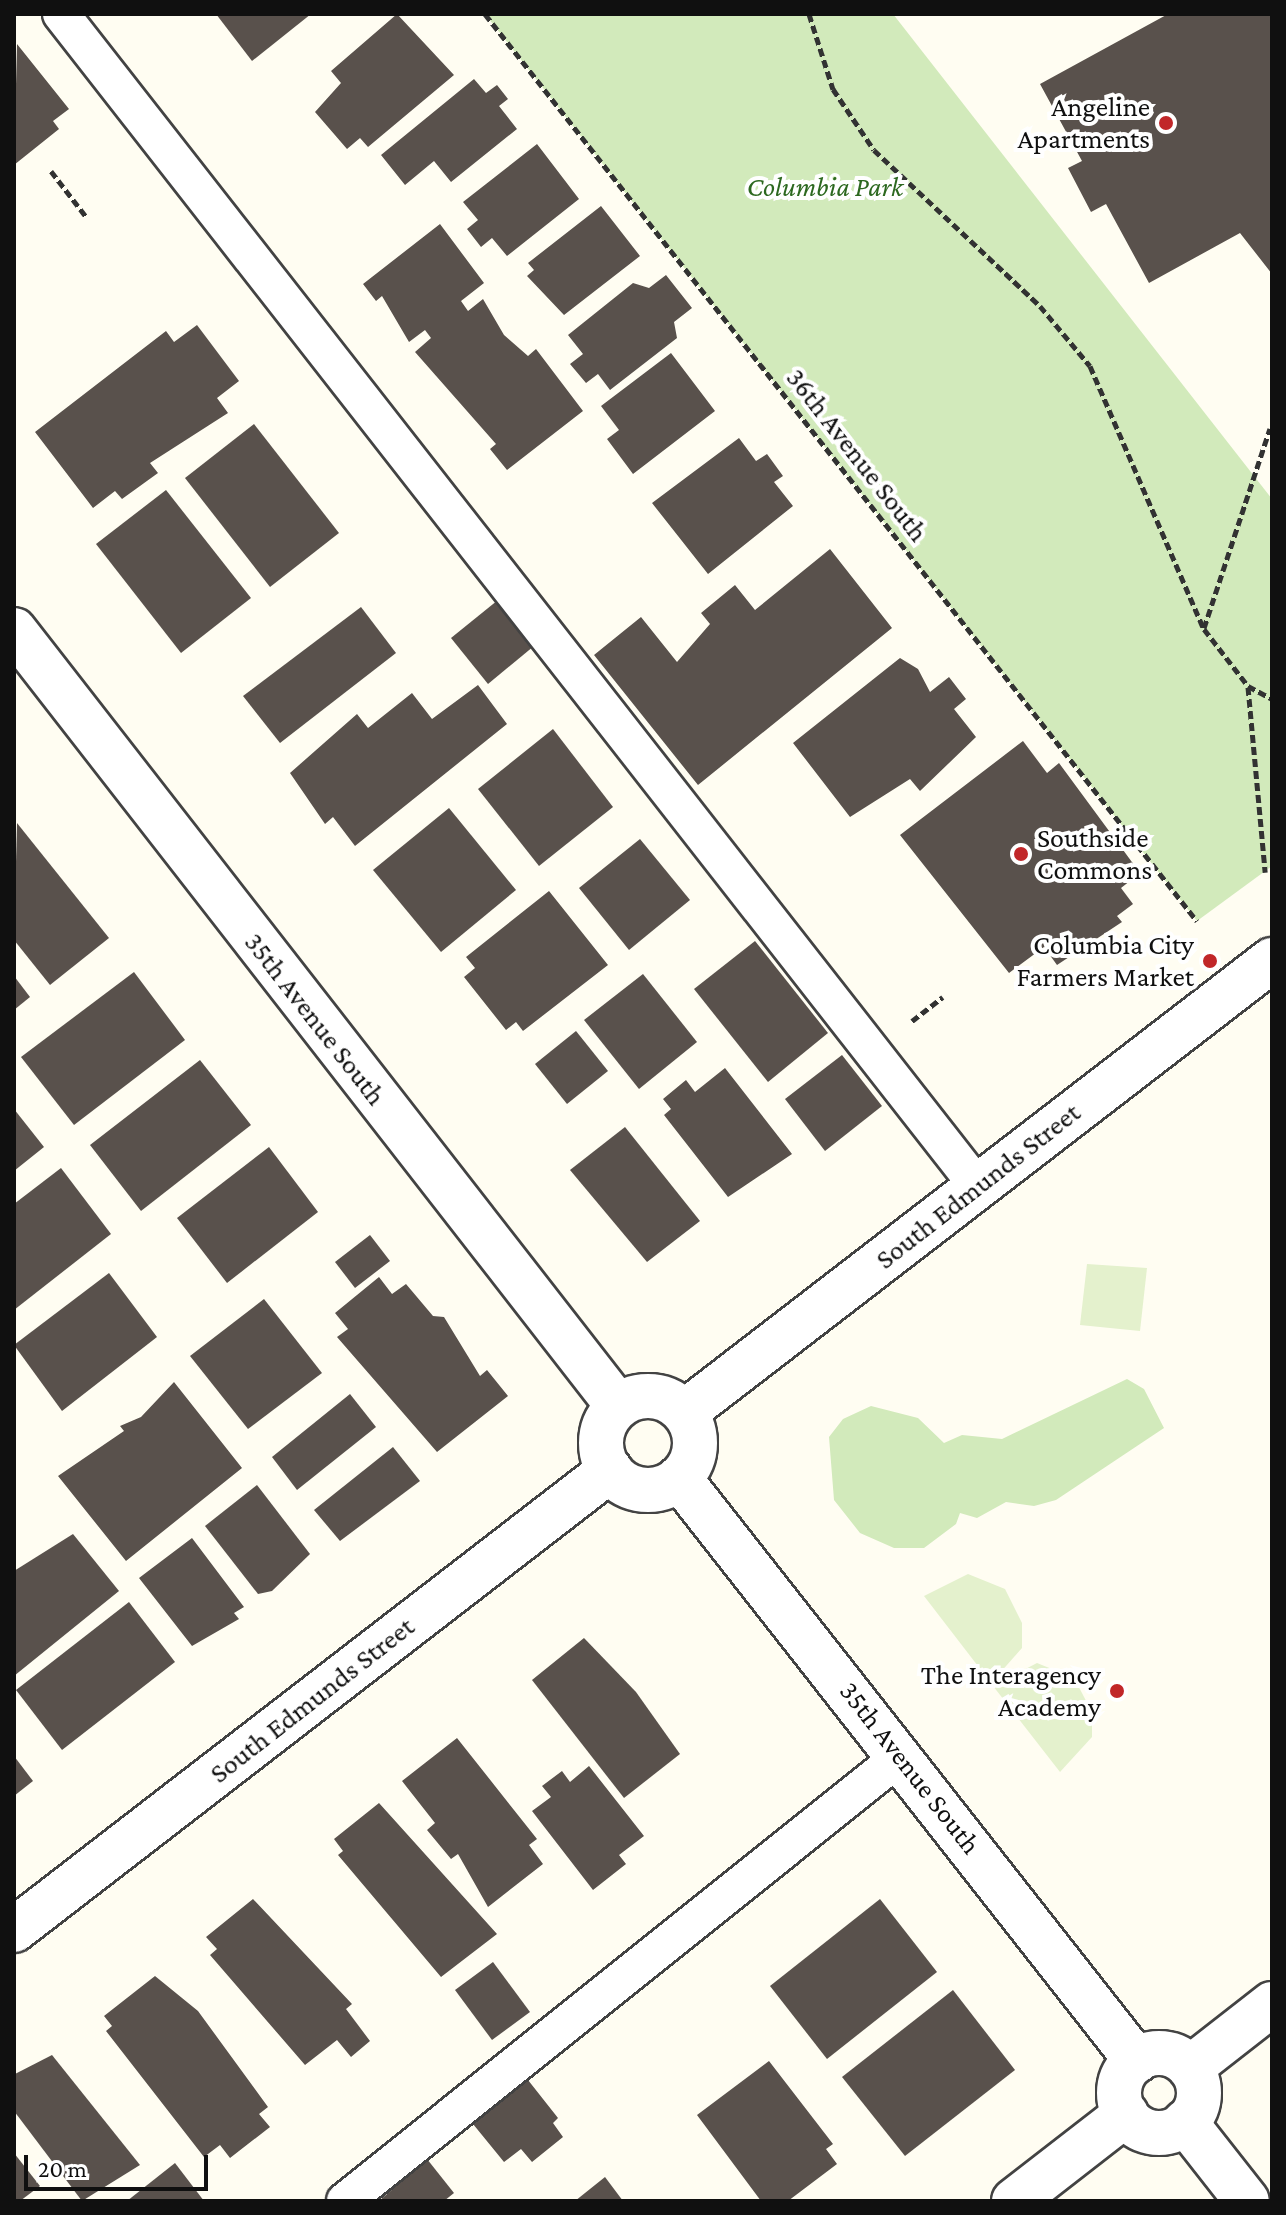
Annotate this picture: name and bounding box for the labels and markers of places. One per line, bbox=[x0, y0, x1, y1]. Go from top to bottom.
place label: Angeline Apartments bbox=[1017, 90, 1150, 156]
marker: Angeline Apartments bbox=[1157, 114, 1175, 132]
place label: Southside Commons bbox=[1037, 821, 1152, 887]
marker: Southside Commons bbox=[1012, 845, 1030, 863]
place label: Columbia City Farmers Market bbox=[1016, 928, 1194, 994]
marker: Columbia City Farmers Market bbox=[1201, 952, 1219, 970]
place label: The Interagency Academy bbox=[921, 1658, 1101, 1724]
marker: The Interagency Academy bbox=[1108, 1682, 1126, 1700]

